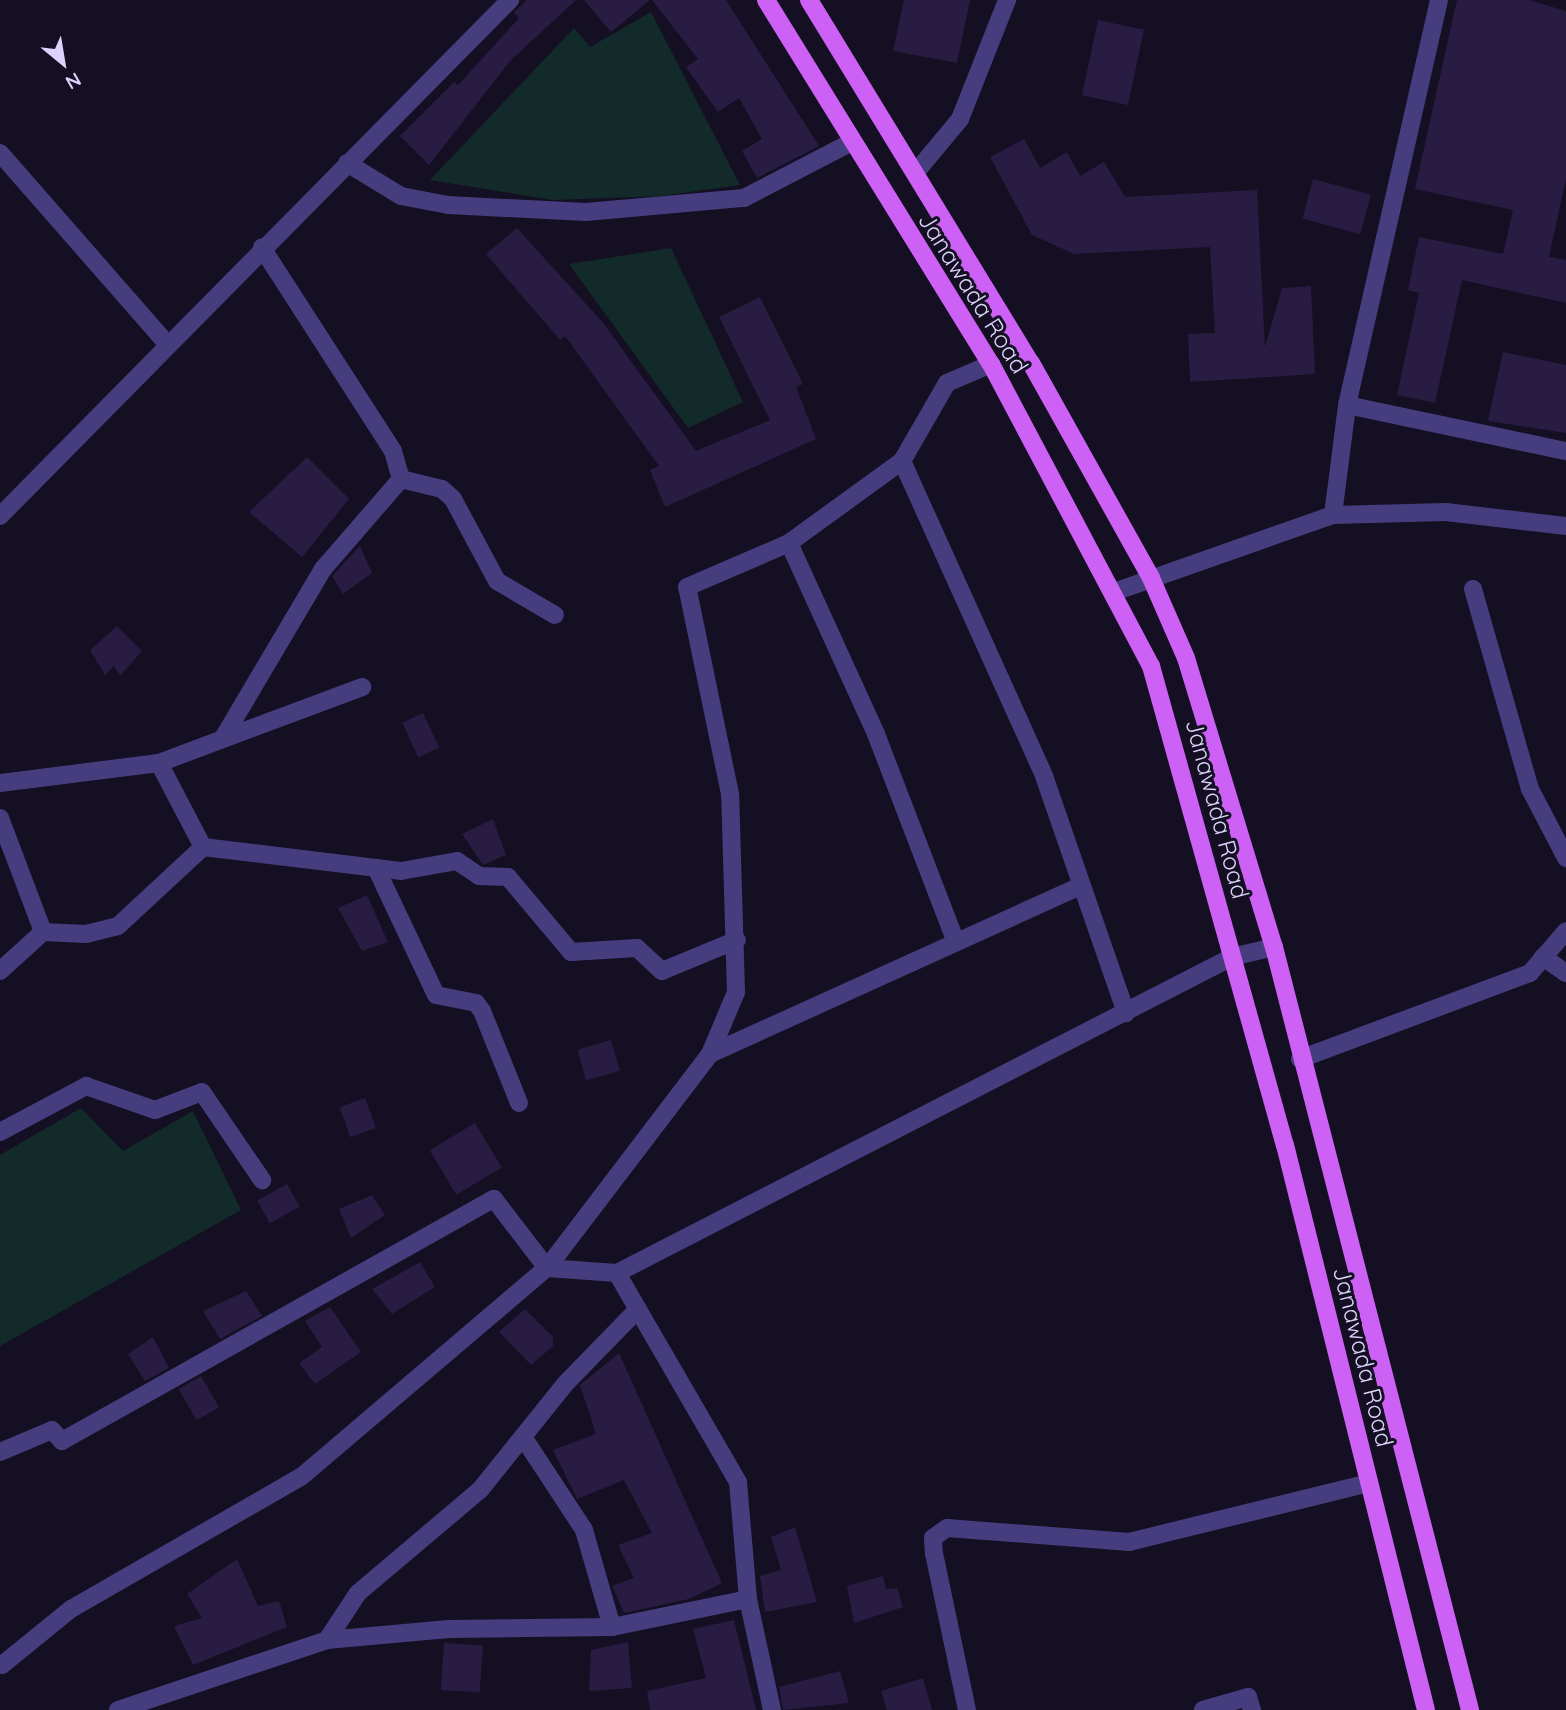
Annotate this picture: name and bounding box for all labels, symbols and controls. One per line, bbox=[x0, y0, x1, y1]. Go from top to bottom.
north arrow bbox=[28, 28, 98, 98]
text: N bbox=[61, 67, 86, 95]
street label: Janawada Road bbox=[912, 207, 1034, 379]
street label: Janawada Road bbox=[1179, 716, 1255, 902]
street label: Janawada Road bbox=[1327, 1264, 1399, 1450]

